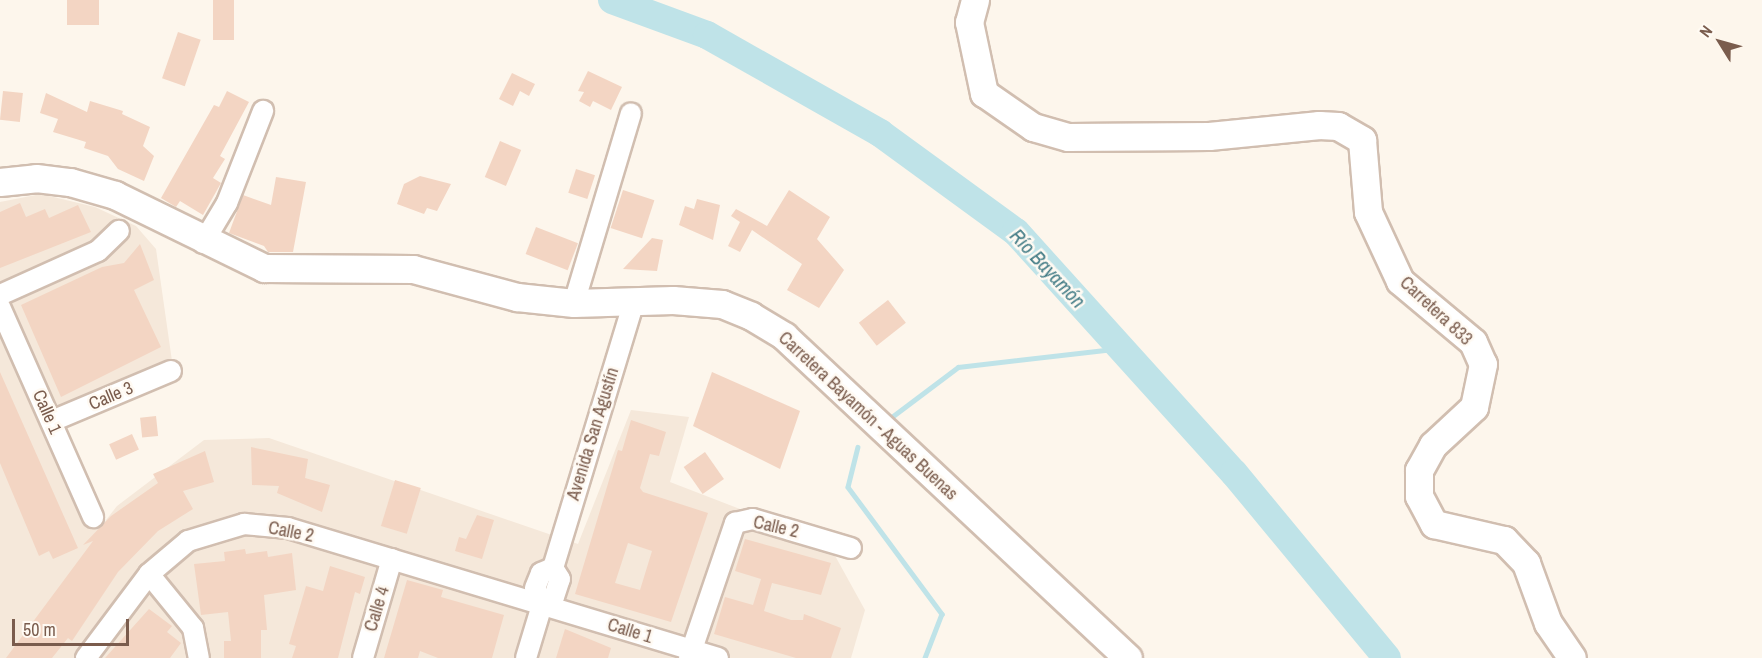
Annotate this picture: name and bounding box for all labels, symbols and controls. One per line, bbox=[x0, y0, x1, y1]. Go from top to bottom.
north arrow bbox=[1690, 12, 1750, 72]
text: N bbox=[1694, 21, 1717, 42]
water label: Río Bayamón bbox=[1005, 223, 1091, 313]
street label: Carretera 833 bbox=[1395, 272, 1477, 350]
street label: Carretera Bayamón - Aguas Buenas bbox=[774, 327, 962, 505]
street label: Avenida San Agustín bbox=[562, 365, 624, 503]
street label: Calle 3 bbox=[86, 377, 136, 415]
street label: Calle 1 bbox=[28, 387, 66, 437]
street label: Calle 2 bbox=[751, 511, 801, 543]
street label: Calle 2 bbox=[266, 517, 316, 547]
street label: Calle 4 bbox=[360, 584, 394, 634]
scale bar bbox=[15, 607, 132, 645]
street label: Calle 1 bbox=[605, 614, 655, 648]
text: 50 m bbox=[23, 617, 56, 642]

